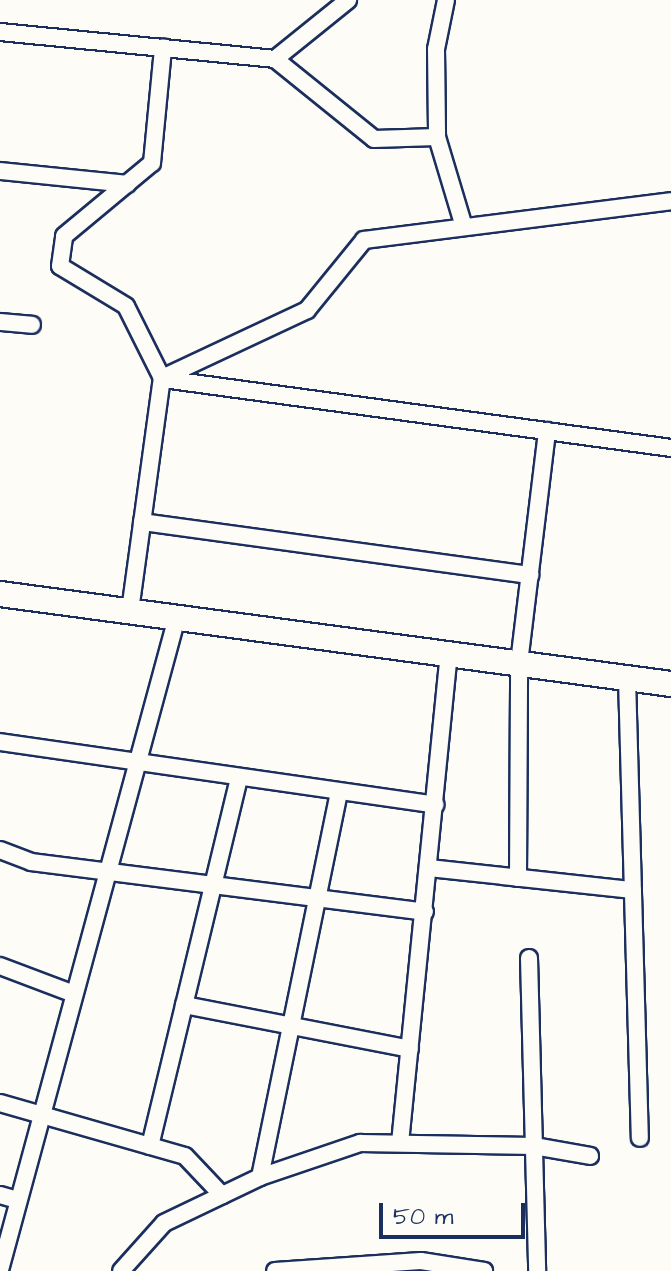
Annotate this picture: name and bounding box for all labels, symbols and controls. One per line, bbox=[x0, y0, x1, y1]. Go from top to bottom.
scale bar bbox=[383, 1187, 529, 1237]
text: 50 m bbox=[393, 1200, 453, 1234]

